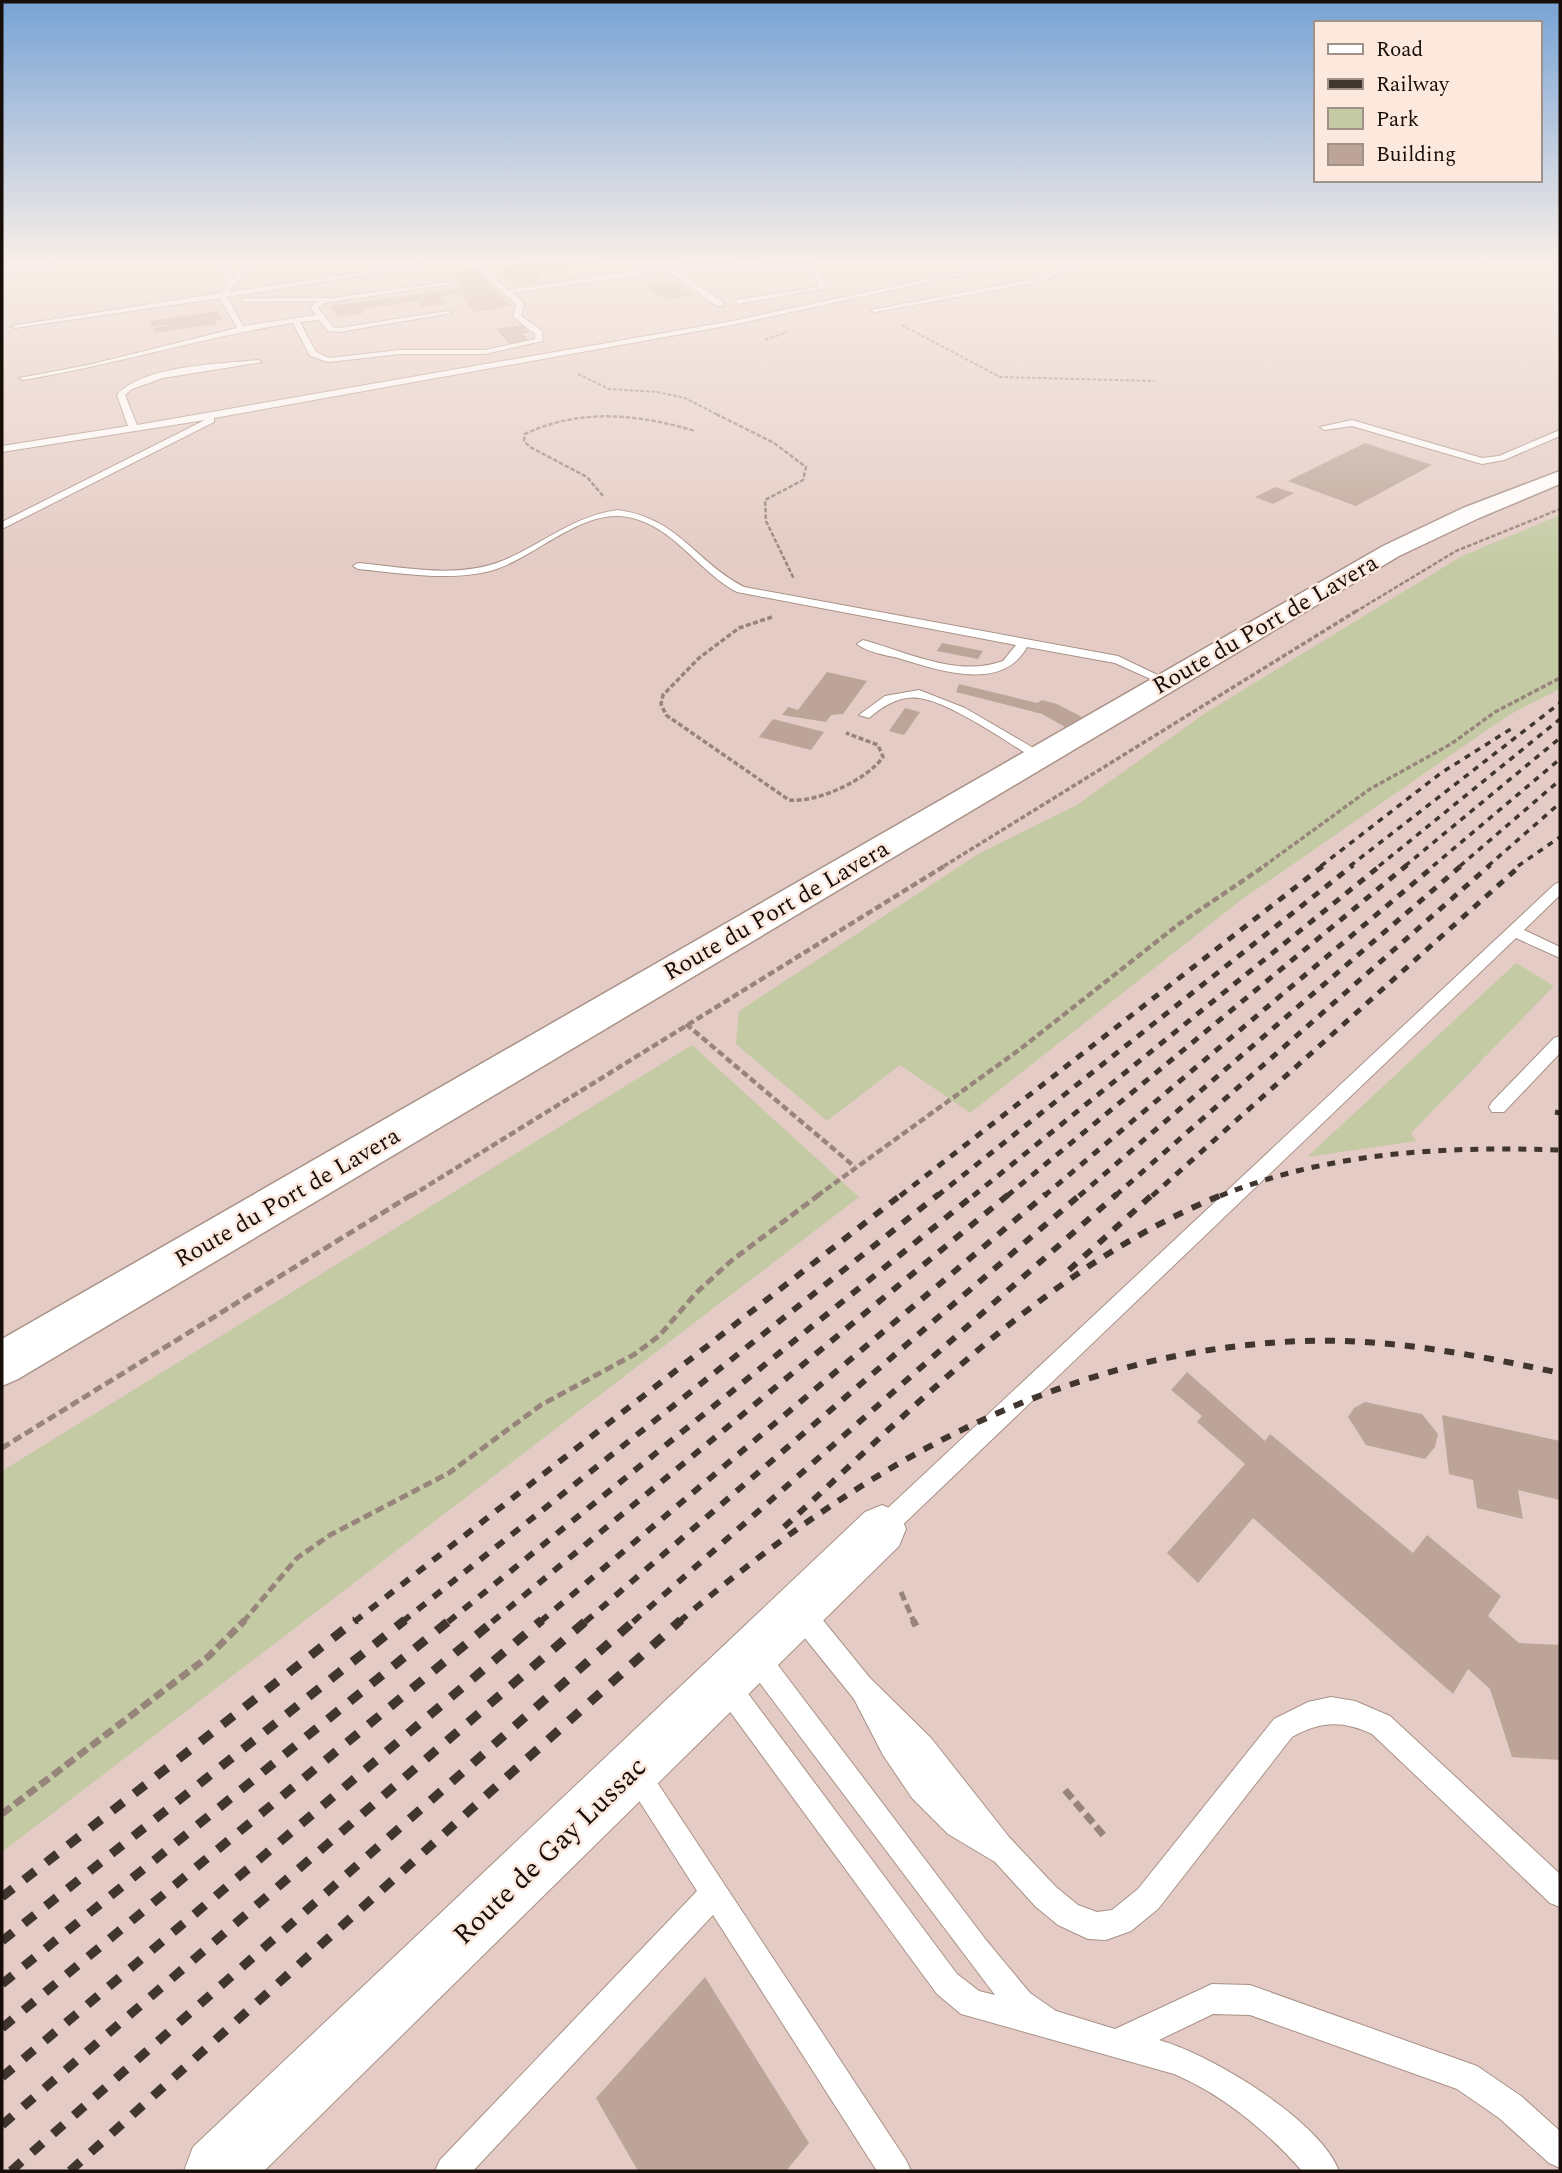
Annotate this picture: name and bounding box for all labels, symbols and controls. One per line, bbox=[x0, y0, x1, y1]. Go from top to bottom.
legend bbox=[1314, 21, 1541, 182]
text: Road bbox=[1376, 34, 1423, 66]
text: Railway bbox=[1376, 69, 1450, 101]
text: Park bbox=[1376, 104, 1420, 136]
text: Building bbox=[1376, 139, 1456, 171]
street label: Route du Port de Lavera bbox=[1146, 545, 1385, 704]
street label: Route du Port de Lavera bbox=[657, 831, 896, 990]
street label: Route du Port de Lavera bbox=[168, 1118, 407, 1277]
street label: Route de Gay Lussac bbox=[443, 1747, 657, 1955]

